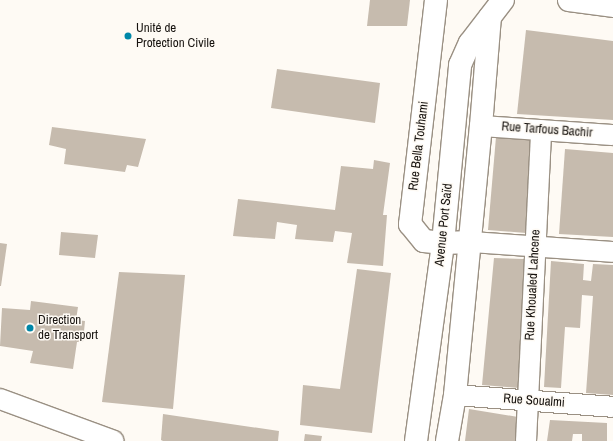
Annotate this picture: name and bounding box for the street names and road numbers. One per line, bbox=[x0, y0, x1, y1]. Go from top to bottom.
street label: Rue Bella Touhami bbox=[406, 100, 432, 192]
street label: Rue Tarfous Bachir bbox=[501, 119, 593, 141]
street label: Avenue Port Saïd bbox=[432, 183, 456, 267]
street label: Rue Khoualed Lahcene bbox=[522, 229, 544, 341]
street label: Rue Soualmi bbox=[503, 391, 565, 411]

